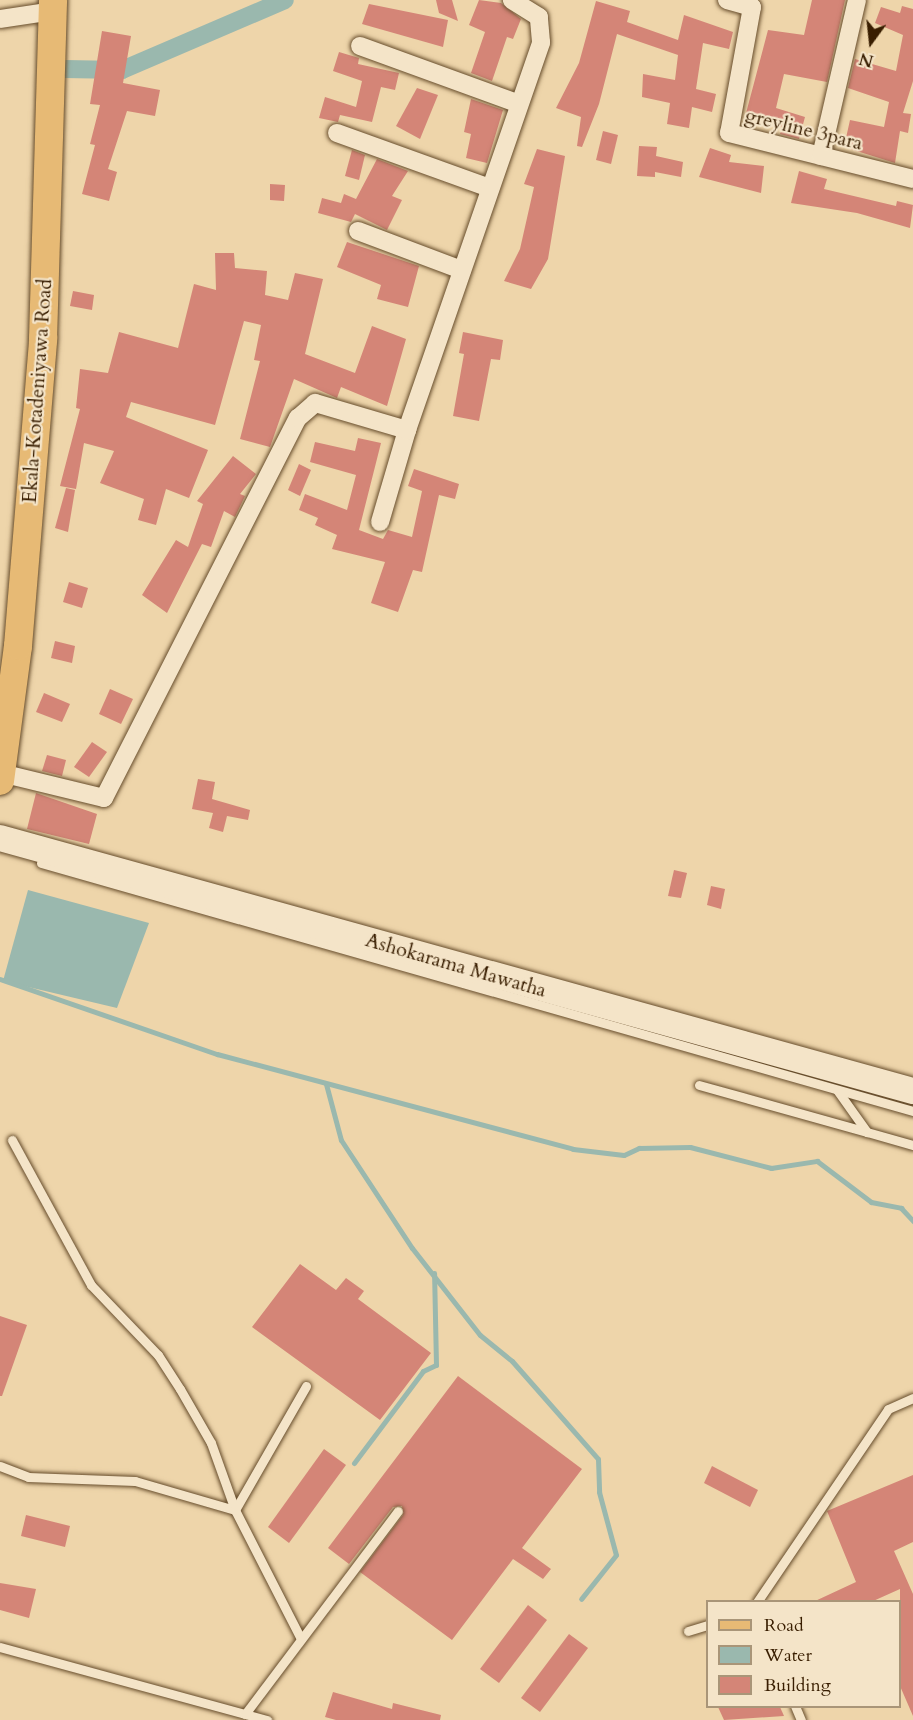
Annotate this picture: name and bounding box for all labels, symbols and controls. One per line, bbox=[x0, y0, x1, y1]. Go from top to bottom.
north arrow bbox=[841, 12, 901, 72]
text: N bbox=[857, 47, 876, 72]
street label: greyline 3para bbox=[743, 103, 865, 155]
street label: Ekala-Kotadeniyawa Road bbox=[17, 278, 57, 504]
street label: Ashokarama Mawatha bbox=[363, 928, 549, 1002]
legend bbox=[706, 1600, 901, 1708]
text: Road bbox=[764, 1613, 804, 1638]
text: Water bbox=[764, 1643, 812, 1668]
text: Building bbox=[764, 1673, 831, 1698]

